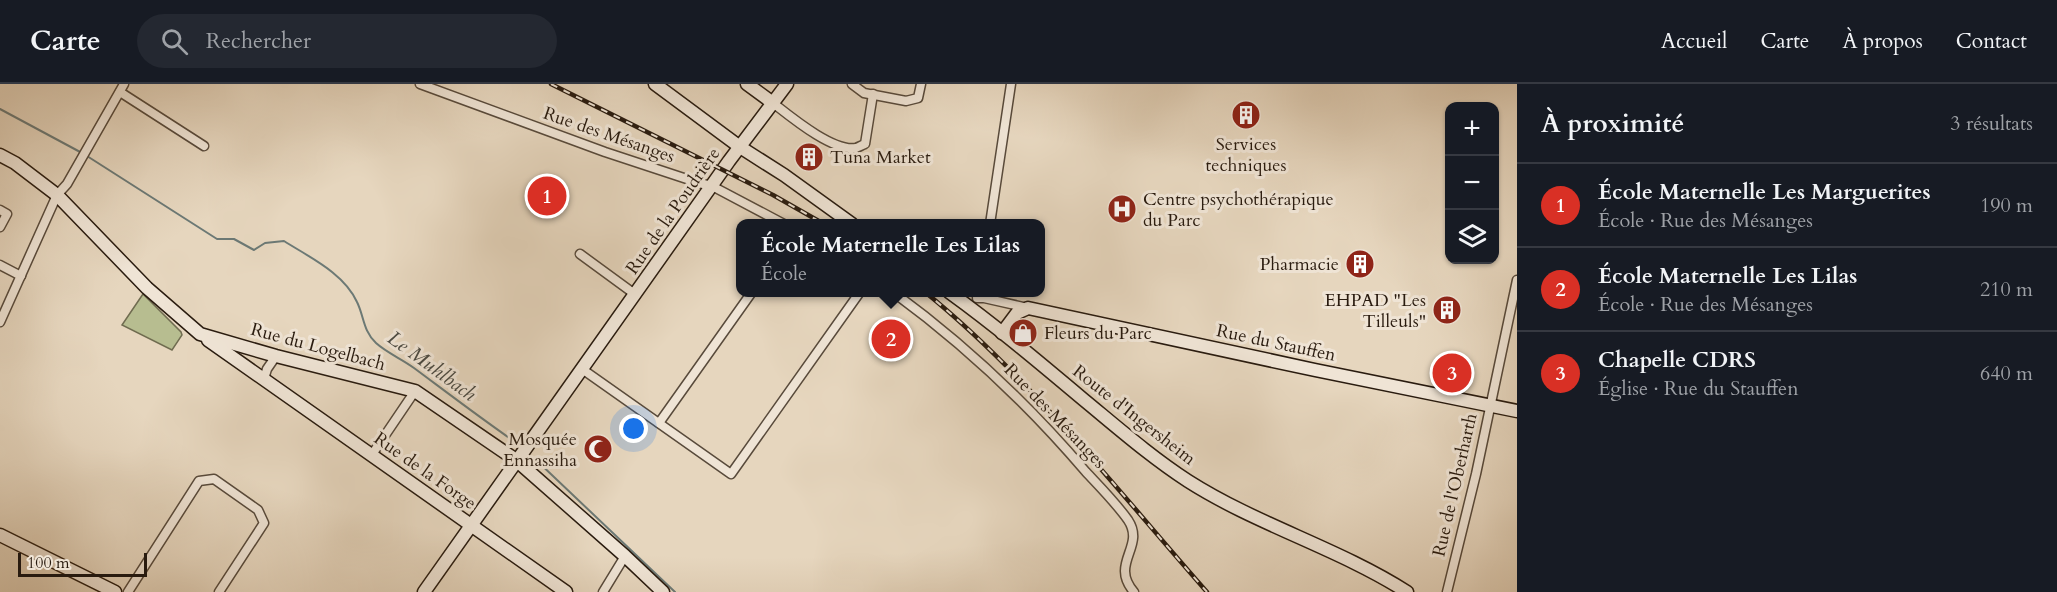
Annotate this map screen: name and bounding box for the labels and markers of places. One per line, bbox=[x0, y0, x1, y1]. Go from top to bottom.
building icon: Services techniques bbox=[1230, 99, 1262, 131]
place label: Services techniques bbox=[1206, 132, 1286, 178]
building icon: Tuna Market bbox=[793, 141, 825, 173]
place label: Tuna Market bbox=[830, 145, 931, 170]
pin: 1 bbox=[528, 174, 566, 218]
place label: Centre psychothérapique du Parc bbox=[1143, 187, 1334, 233]
hospital icon: Centre psychothérapique du Parc bbox=[1106, 193, 1138, 225]
building icon: Pharmacie bbox=[1344, 248, 1376, 280]
place label: Pharmacie bbox=[1260, 252, 1339, 277]
place label: EHPAD "Les Tilleuls" bbox=[1325, 288, 1426, 334]
building icon: EHPAD "Les Tilleuls" bbox=[1431, 294, 1463, 326]
pin: 2 bbox=[872, 316, 910, 362]
shop icon: Fleurs du Parc bbox=[1007, 317, 1039, 349]
place label: Fleurs du Parc bbox=[1044, 321, 1152, 346]
pin: 3 bbox=[1432, 350, 1472, 396]
place label: Mosquée Ennassiha bbox=[503, 427, 577, 473]
mosque icon: Mosquée Ennassiha bbox=[582, 433, 614, 465]

